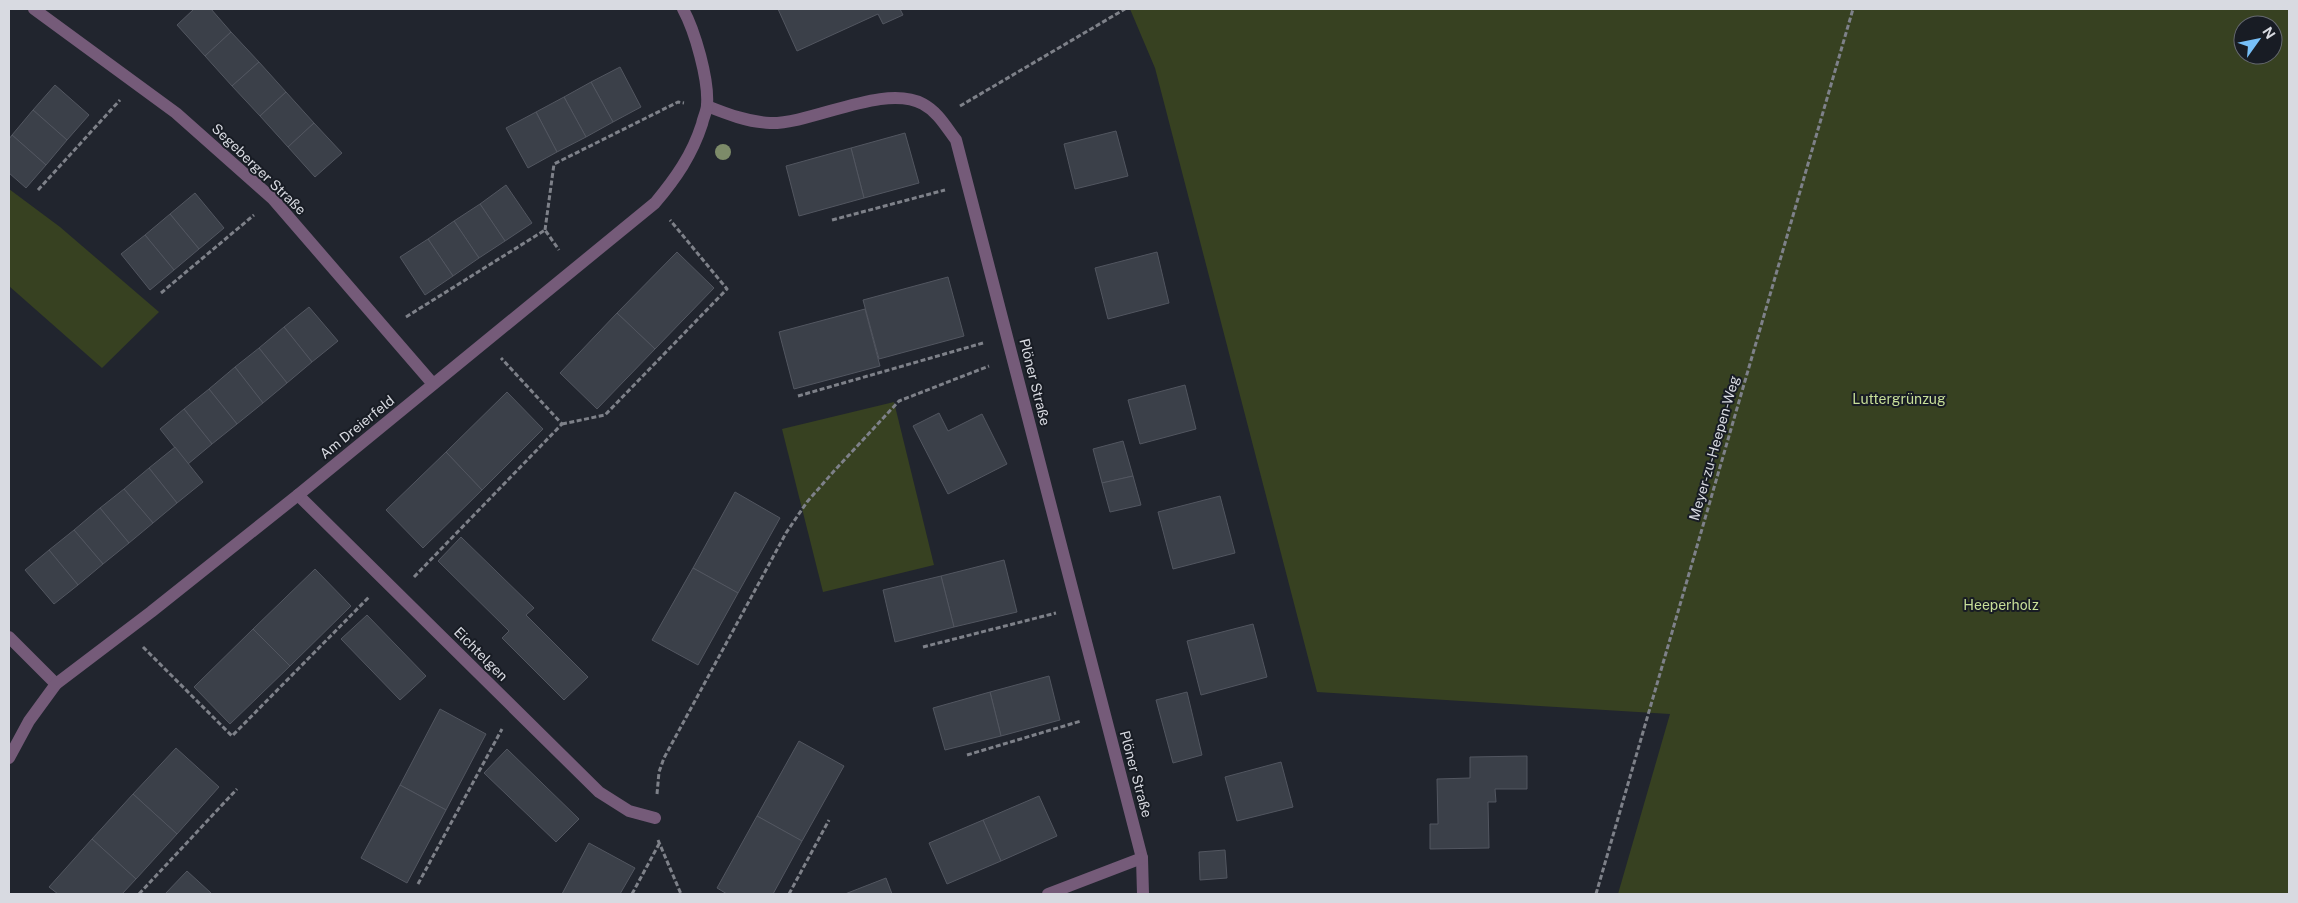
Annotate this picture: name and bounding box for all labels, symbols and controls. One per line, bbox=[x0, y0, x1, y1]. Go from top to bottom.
north arrow bbox=[2233, 15, 2283, 65]
text: N bbox=[2259, 24, 2279, 42]
street label: Segeberger Straße bbox=[209, 120, 309, 218]
street label: Plöner Straße bbox=[1016, 337, 1054, 427]
street label: Meyer-zu-Heepen-Weg bbox=[1686, 374, 1742, 522]
park label: Luttergrünzug bbox=[1852, 391, 1946, 407]
street label: Am Dreierfeld bbox=[317, 392, 397, 462]
park label: Heeperholz bbox=[1963, 597, 2039, 613]
street label: Eichtelgen bbox=[451, 624, 511, 684]
street label: Plöner Straße bbox=[1117, 729, 1155, 819]

